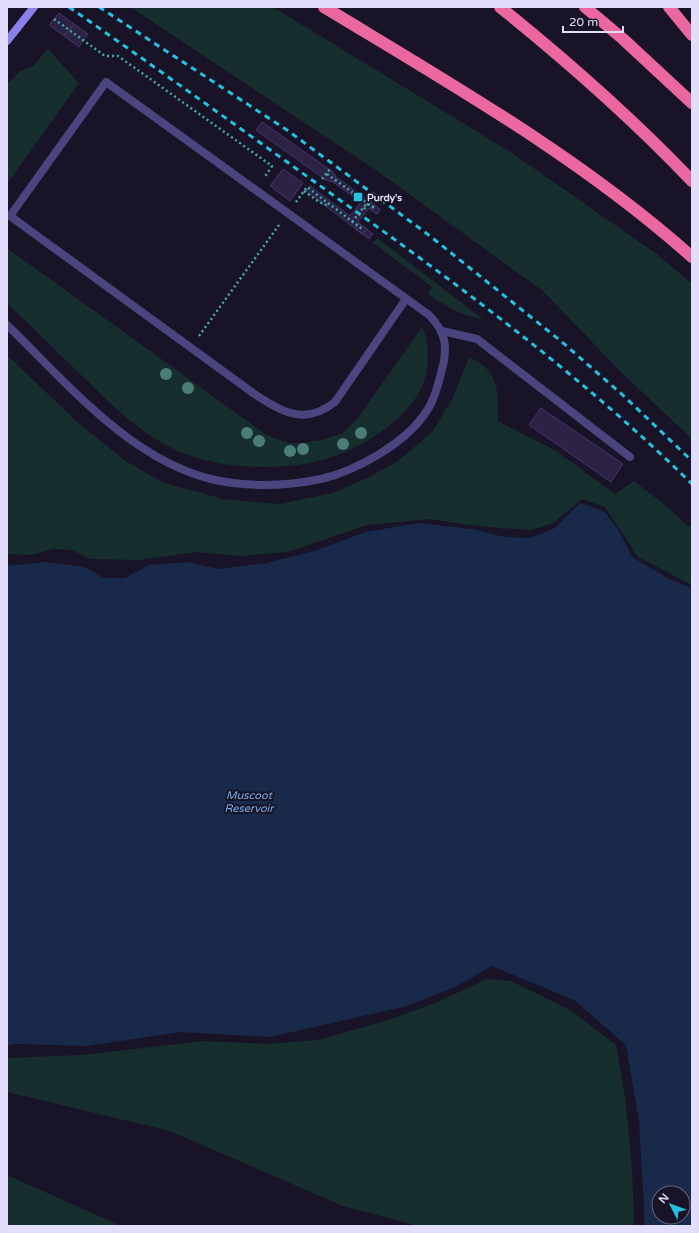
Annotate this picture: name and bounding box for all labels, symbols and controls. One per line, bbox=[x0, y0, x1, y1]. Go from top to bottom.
scale bar bbox=[563, 8, 623, 34]
text: 20 m bbox=[569, 15, 598, 29]
marker: Purdy's bbox=[352, 191, 364, 203]
place label: Purdy's bbox=[367, 192, 402, 204]
water label: Muscoot Reservoir bbox=[224, 789, 275, 815]
north arrow bbox=[651, 1185, 691, 1225]
text: N bbox=[656, 1191, 672, 1206]

